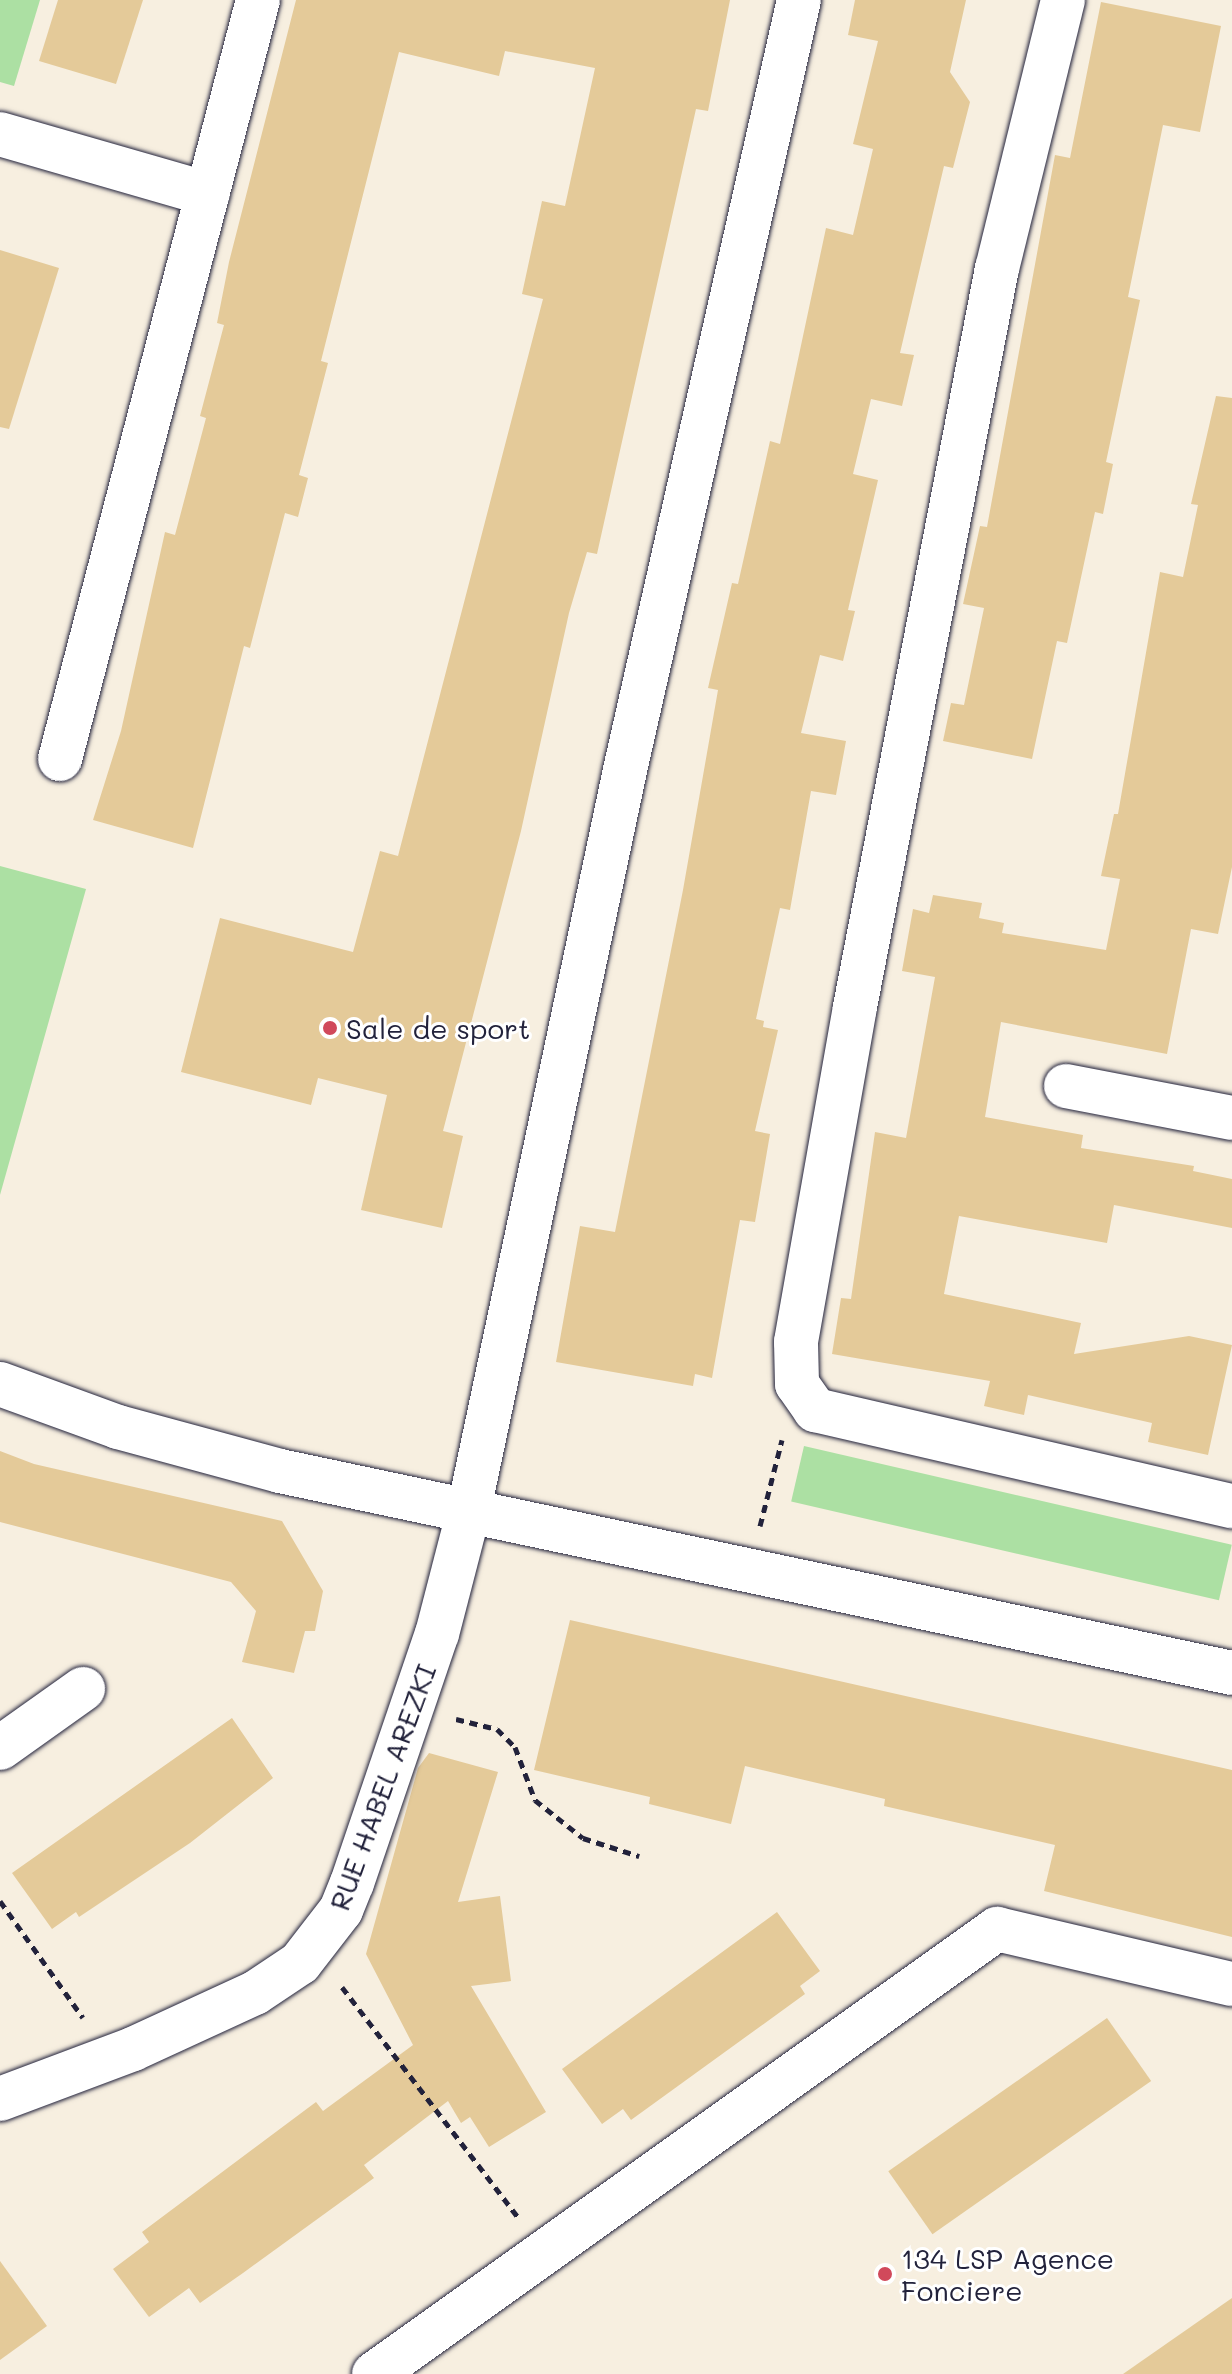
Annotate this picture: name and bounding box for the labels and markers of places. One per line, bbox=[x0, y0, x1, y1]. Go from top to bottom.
place label: Sale de sport bbox=[346, 1011, 530, 1045]
marker: Sale de sport bbox=[321, 1019, 339, 1037]
place label: 134 LSP Agence Fonciere bbox=[901, 2241, 1114, 2307]
marker: 134 LSP Agence Fonciere bbox=[876, 2265, 894, 2283]

